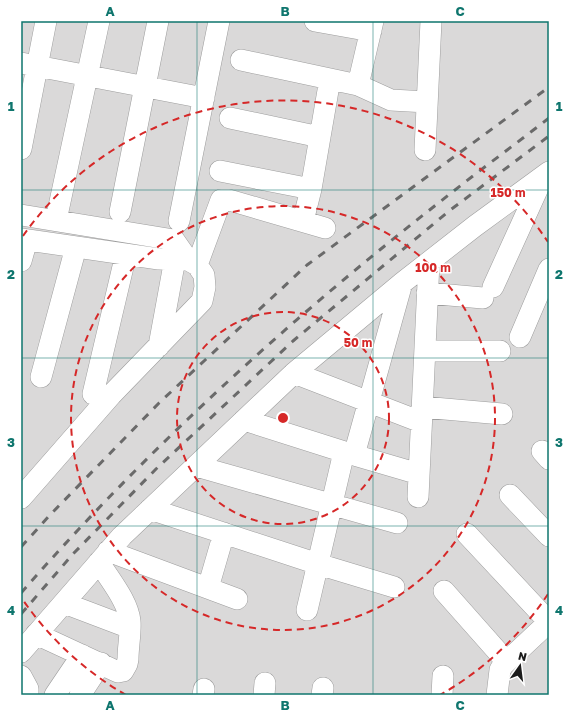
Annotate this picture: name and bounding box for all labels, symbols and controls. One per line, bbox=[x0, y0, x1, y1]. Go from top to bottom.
text: A bbox=[105, 3, 115, 19]
text: B bbox=[280, 3, 290, 19]
text: C bbox=[455, 3, 465, 19]
text: 1 bbox=[8, 98, 15, 114]
text: 1 bbox=[556, 98, 563, 114]
text: 150 m bbox=[491, 185, 525, 200]
text: 100 m bbox=[415, 260, 451, 275]
text: 2 bbox=[7, 266, 15, 282]
text: 2 bbox=[555, 266, 563, 282]
text: 50 m bbox=[344, 335, 372, 350]
centre of rings bbox=[276, 411, 290, 425]
text: 3 bbox=[7, 434, 15, 450]
text: 3 bbox=[555, 434, 563, 450]
text: 4 bbox=[7, 602, 15, 618]
text: 4 bbox=[555, 602, 563, 618]
north arrow bbox=[500, 646, 540, 686]
text: N bbox=[517, 648, 528, 663]
text: A bbox=[105, 697, 115, 713]
text: B bbox=[280, 697, 290, 713]
text: C bbox=[455, 697, 465, 713]

